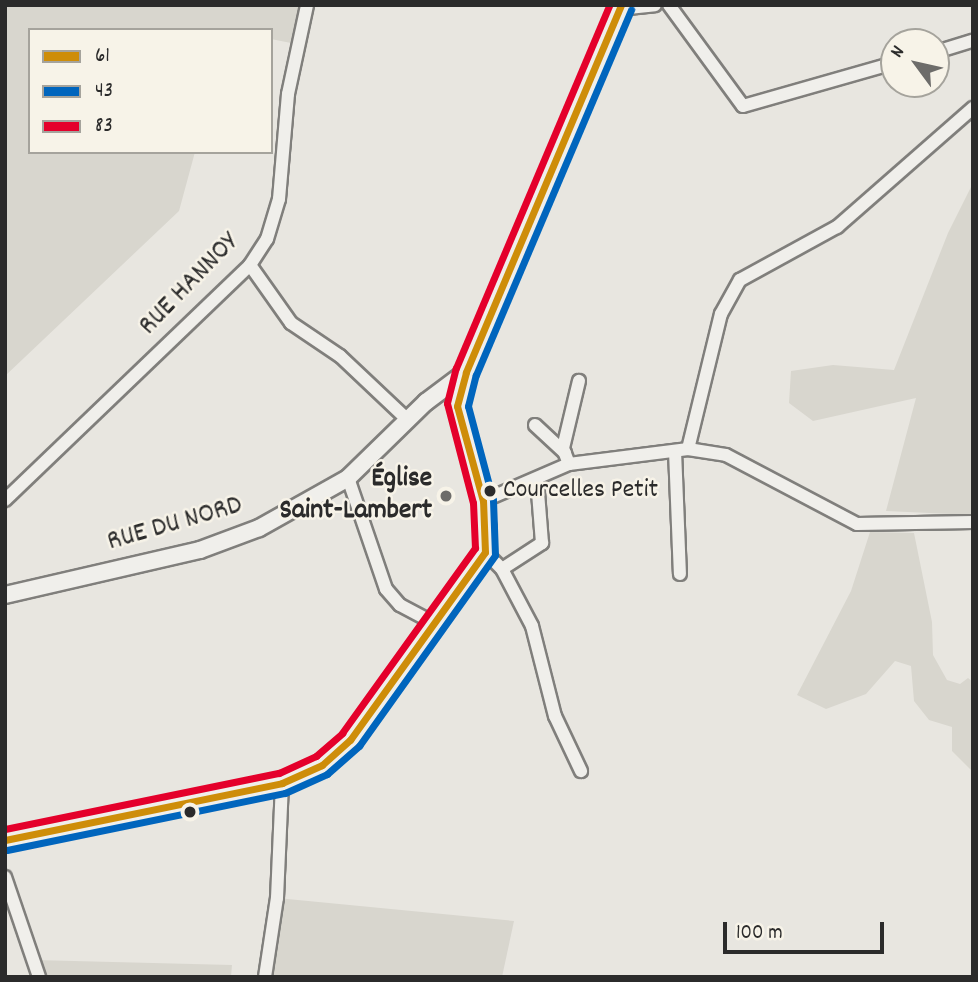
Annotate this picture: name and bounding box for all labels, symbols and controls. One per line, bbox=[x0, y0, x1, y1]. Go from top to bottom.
legend bbox=[28, 28, 273, 154]
north arrow bbox=[880, 28, 950, 98]
text: N bbox=[885, 41, 913, 64]
text: 61 bbox=[95, 42, 110, 72]
text: 43 bbox=[95, 77, 113, 107]
text: 83 bbox=[95, 112, 113, 142]
street label: RUE HANNOY bbox=[133, 227, 247, 343]
place label: Église Saint-Lambert bbox=[280, 463, 432, 529]
place label: Courcelles Petit bbox=[503, 475, 658, 507]
marker: Courcelles Petit bbox=[483, 484, 497, 498]
marker: Église Saint-Lambert bbox=[438, 488, 454, 504]
street label: RUE DU NORD bbox=[104, 490, 246, 560]
unlabelled marker bbox=[183, 805, 197, 819]
scale bar bbox=[726, 908, 887, 952]
text: 100 m bbox=[736, 919, 783, 949]

